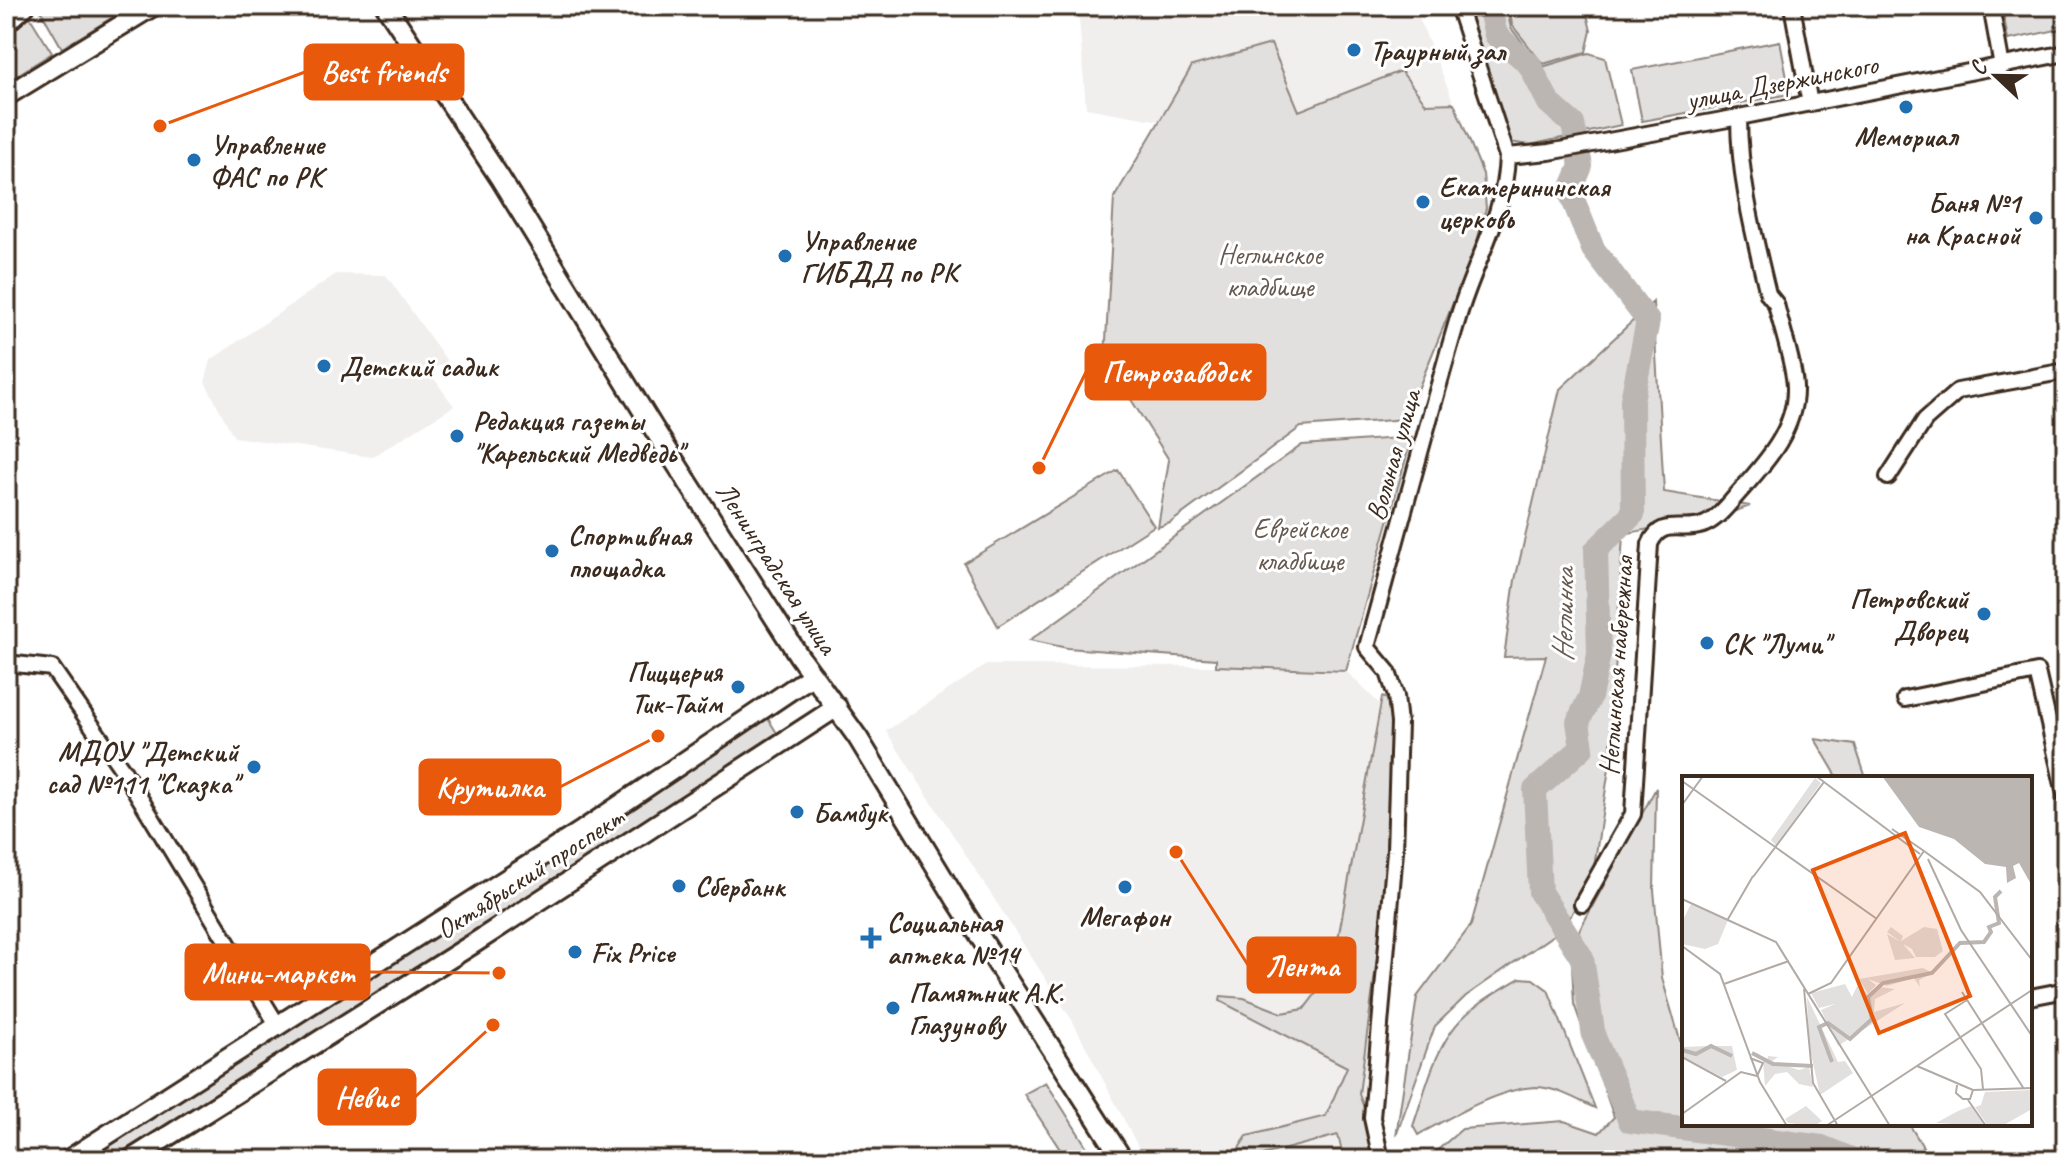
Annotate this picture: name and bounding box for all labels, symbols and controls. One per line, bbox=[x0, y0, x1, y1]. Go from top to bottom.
place label: Траурный зал bbox=[1370, 33, 1507, 69]
north arrow bbox=[1956, 36, 2036, 116]
marker: Траурный зал bbox=[1345, 41, 1363, 59]
callout: Best friends bbox=[305, 45, 463, 99]
street label: улица Дзержинского bbox=[1681, 46, 1883, 118]
text: Best friends bbox=[321, 53, 450, 91]
text: С bbox=[1963, 56, 1995, 79]
marker: Мемориал bbox=[1897, 98, 1915, 116]
place label: Мемориал bbox=[1854, 119, 1960, 154]
place label: Управление ФАС по РК bbox=[210, 127, 328, 194]
marker: Управление ФАС по РК bbox=[185, 151, 203, 169]
place label: Екатерининская церковь bbox=[1439, 169, 1612, 236]
place label: Баня №1 на Красной bbox=[1904, 185, 2023, 252]
marker: Екатерининская церковь bbox=[1414, 193, 1432, 211]
marker: Баня №1 на Красной bbox=[2027, 209, 2045, 227]
place label: Управление ГИБДД по РК bbox=[801, 223, 962, 290]
park label: Неглинское кладбище bbox=[1218, 237, 1324, 304]
marker: Управление ГИБДД по РК bbox=[776, 247, 794, 265]
callout: Петрозаводск bbox=[1086, 345, 1265, 399]
place label: Детский садик bbox=[340, 349, 500, 384]
text: Петрозаводск bbox=[1102, 353, 1253, 391]
marker: Детский садик bbox=[315, 357, 333, 375]
street label: Вольная улица bbox=[1358, 383, 1429, 525]
place label: Редакция газеты "Карельский Медведь" bbox=[473, 403, 689, 470]
marker: Редакция газеты "Карельский Медведь" bbox=[448, 427, 466, 445]
street label: Ленинградская улица bbox=[708, 475, 847, 662]
park label: Еврейское кладбище bbox=[1253, 511, 1349, 578]
place label: Спортивная площадка bbox=[568, 518, 693, 585]
marker: Спортивная площадка bbox=[543, 542, 561, 560]
street label: Неглинская набережная bbox=[1591, 553, 1641, 776]
water label: Неглинка bbox=[1543, 564, 1583, 662]
place label: Петровский Дворец bbox=[1850, 581, 1970, 648]
marker: Петровский Дворец bbox=[1975, 605, 1993, 623]
place label: СК "Луми" bbox=[1723, 626, 1835, 661]
marker: СК "Луми" bbox=[1698, 634, 1716, 652]
place label: Пиццерия Тик-Тайм bbox=[627, 654, 724, 721]
marker: Пиццерия Тик-Тайм bbox=[729, 678, 747, 696]
place label: МДОУ "Детский сад №111 "Сказка" bbox=[46, 734, 244, 802]
marker: МДОУ "Детский сад №111 "Сказка" bbox=[245, 758, 263, 776]
callout: Крутилка bbox=[420, 760, 560, 814]
text: Крутилка bbox=[436, 768, 547, 806]
inset map bbox=[1682, 776, 2032, 1126]
place label: Бамбук bbox=[813, 795, 890, 831]
street label: Октябрьский проспект bbox=[429, 798, 632, 947]
marker: Бамбук bbox=[788, 803, 806, 821]
place label: Сбербанк bbox=[695, 869, 786, 904]
marker: Сбербанк bbox=[670, 877, 688, 895]
marker: Мегафон bbox=[1116, 878, 1134, 896]
place label: Мегафон bbox=[1080, 899, 1172, 934]
place label: Социальная аптека №14 bbox=[887, 905, 1022, 972]
marker: Социальная аптека №14 bbox=[862, 929, 880, 947]
place label: Fix Price bbox=[591, 935, 677, 970]
callout: Лента bbox=[1248, 938, 1355, 992]
marker: Fix Price bbox=[566, 943, 584, 961]
callout: Мини-маркет bbox=[186, 945, 369, 999]
text: Лента bbox=[1264, 947, 1341, 985]
text: Мини-маркет bbox=[202, 954, 357, 992]
place label: Памятник А.К. Глазунову bbox=[909, 975, 1064, 1043]
marker: Памятник А.К. Глазунову bbox=[884, 999, 902, 1017]
callout: Невис bbox=[319, 1070, 415, 1124]
text: Невис bbox=[335, 1078, 401, 1116]

